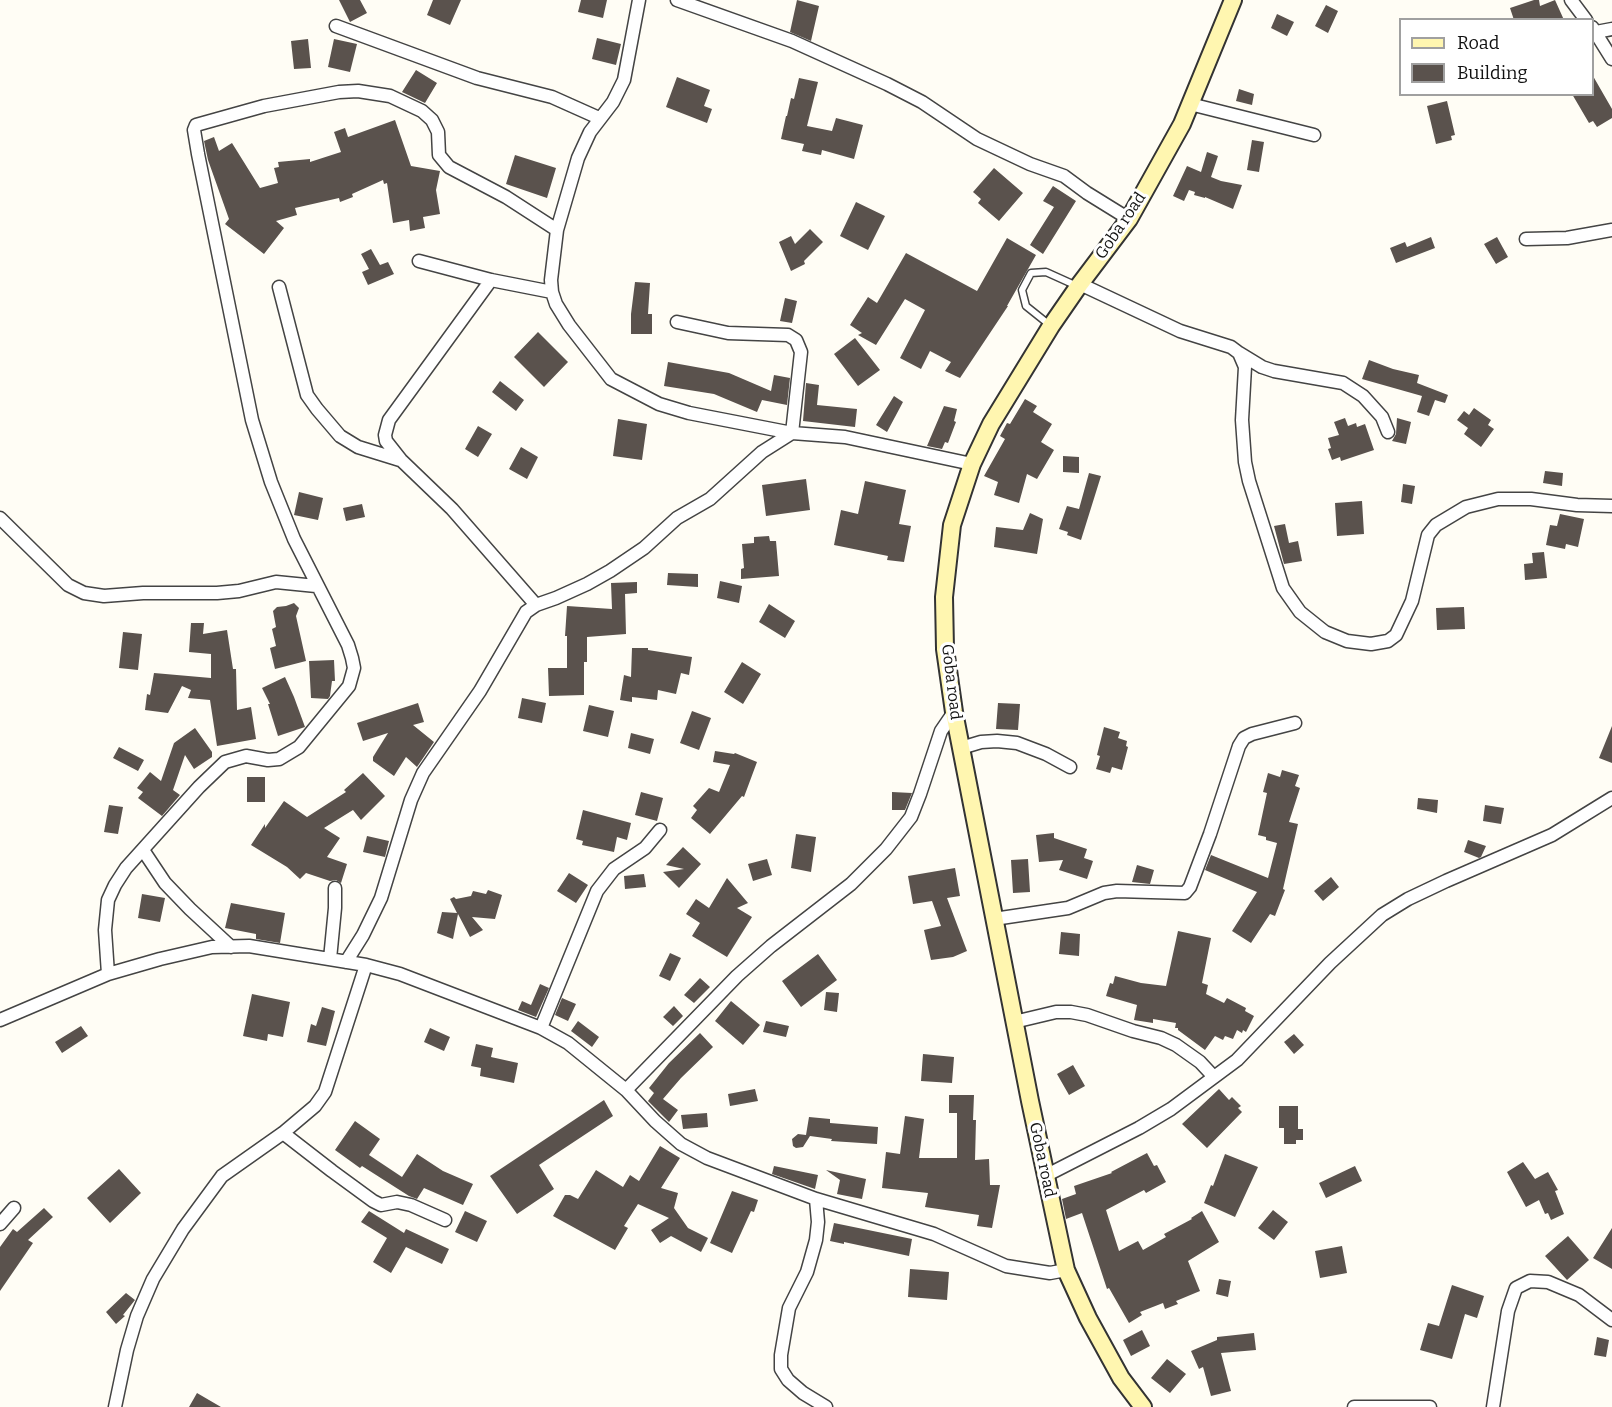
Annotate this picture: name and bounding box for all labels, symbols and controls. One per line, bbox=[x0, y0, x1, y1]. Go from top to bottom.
legend bbox=[1399, 18, 1594, 96]
text: Road bbox=[1457, 32, 1499, 54]
text: Building bbox=[1457, 62, 1528, 84]
street label: Goba road bbox=[1092, 189, 1150, 263]
street label: Goba road bbox=[937, 643, 965, 721]
street label: Goba road bbox=[1025, 1121, 1059, 1199]

